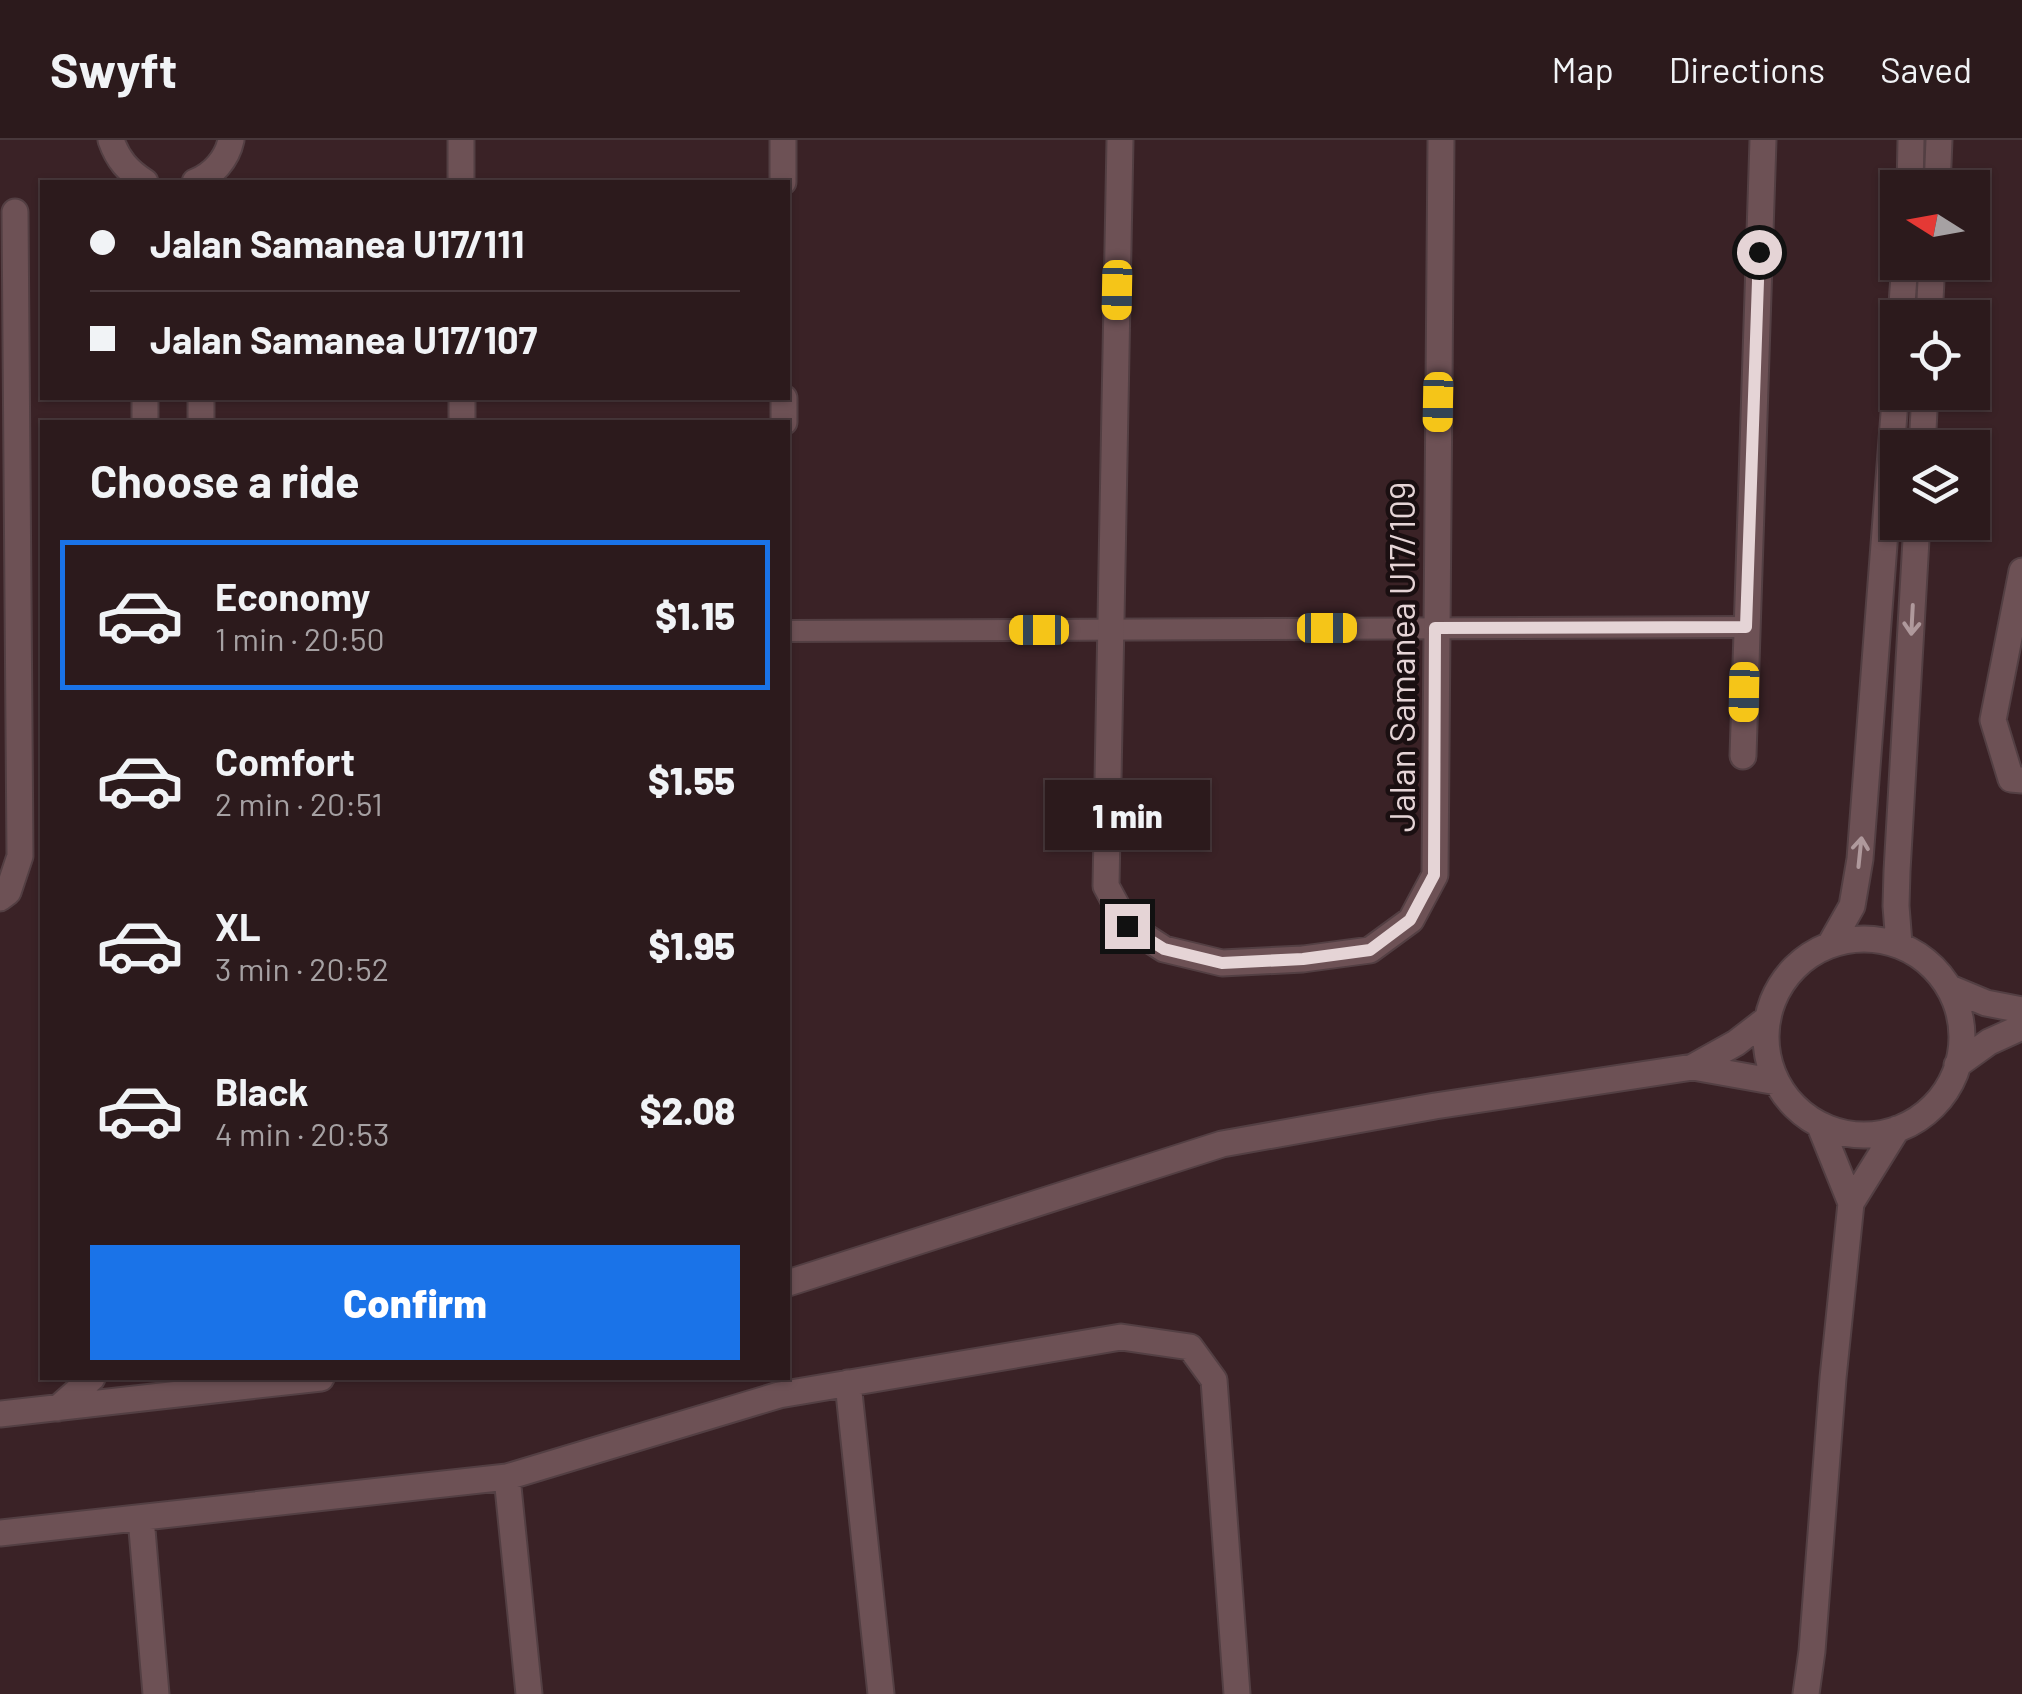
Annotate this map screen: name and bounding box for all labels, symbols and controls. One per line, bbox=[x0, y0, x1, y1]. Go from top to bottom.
text: Swyft bbox=[50, 40, 177, 98]
text: Map bbox=[1552, 48, 1614, 90]
text: Directions bbox=[1669, 48, 1825, 90]
text: Saved bbox=[1880, 48, 1972, 90]
north arrow bbox=[1880, 170, 1990, 280]
map controls bbox=[1880, 170, 1990, 540]
text: Jalan Samanea U17/111 bbox=[150, 220, 524, 266]
route start bbox=[1737, 230, 1782, 275]
car bbox=[1101, 260, 1133, 320]
button: locate bbox=[1880, 300, 1990, 410]
text: Jalan Samanea U17/107 bbox=[150, 316, 537, 362]
car bbox=[1422, 372, 1454, 432]
button: layers bbox=[1880, 430, 1990, 540]
text: Choose a ride bbox=[90, 453, 360, 507]
street label: Jalan Samanea U17/109 bbox=[1380, 482, 1422, 832]
icon: car bbox=[95, 570, 185, 660]
text: Economy bbox=[215, 573, 370, 619]
text: $1.15 bbox=[655, 592, 735, 638]
one-way arrow bbox=[1902, 603, 1921, 635]
car bbox=[1297, 613, 1357, 643]
car bbox=[1009, 615, 1069, 645]
text: 1 min · 20:50 bbox=[215, 619, 385, 657]
car bbox=[1728, 662, 1760, 722]
icon: car bbox=[95, 735, 185, 825]
text: Comfort bbox=[215, 738, 355, 784]
text: $1.55 bbox=[648, 757, 735, 803]
callout: 1 min bbox=[1044, 781, 1210, 851]
text: 2 min · 20:51 bbox=[215, 784, 383, 822]
text: 1 min bbox=[1092, 796, 1163, 834]
one-way arrow bbox=[1851, 836, 1870, 868]
icon: car bbox=[95, 900, 185, 990]
text: XL bbox=[215, 903, 261, 949]
route end bbox=[1105, 904, 1150, 949]
text: $1.95 bbox=[648, 922, 735, 968]
text: 3 min · 20:52 bbox=[215, 949, 389, 987]
icon: car bbox=[95, 1065, 185, 1155]
text: Black bbox=[215, 1068, 309, 1114]
text: $2.08 bbox=[640, 1087, 735, 1133]
text: 4 min · 20:53 bbox=[215, 1114, 389, 1152]
button: Confirm bbox=[90, 1245, 740, 1360]

